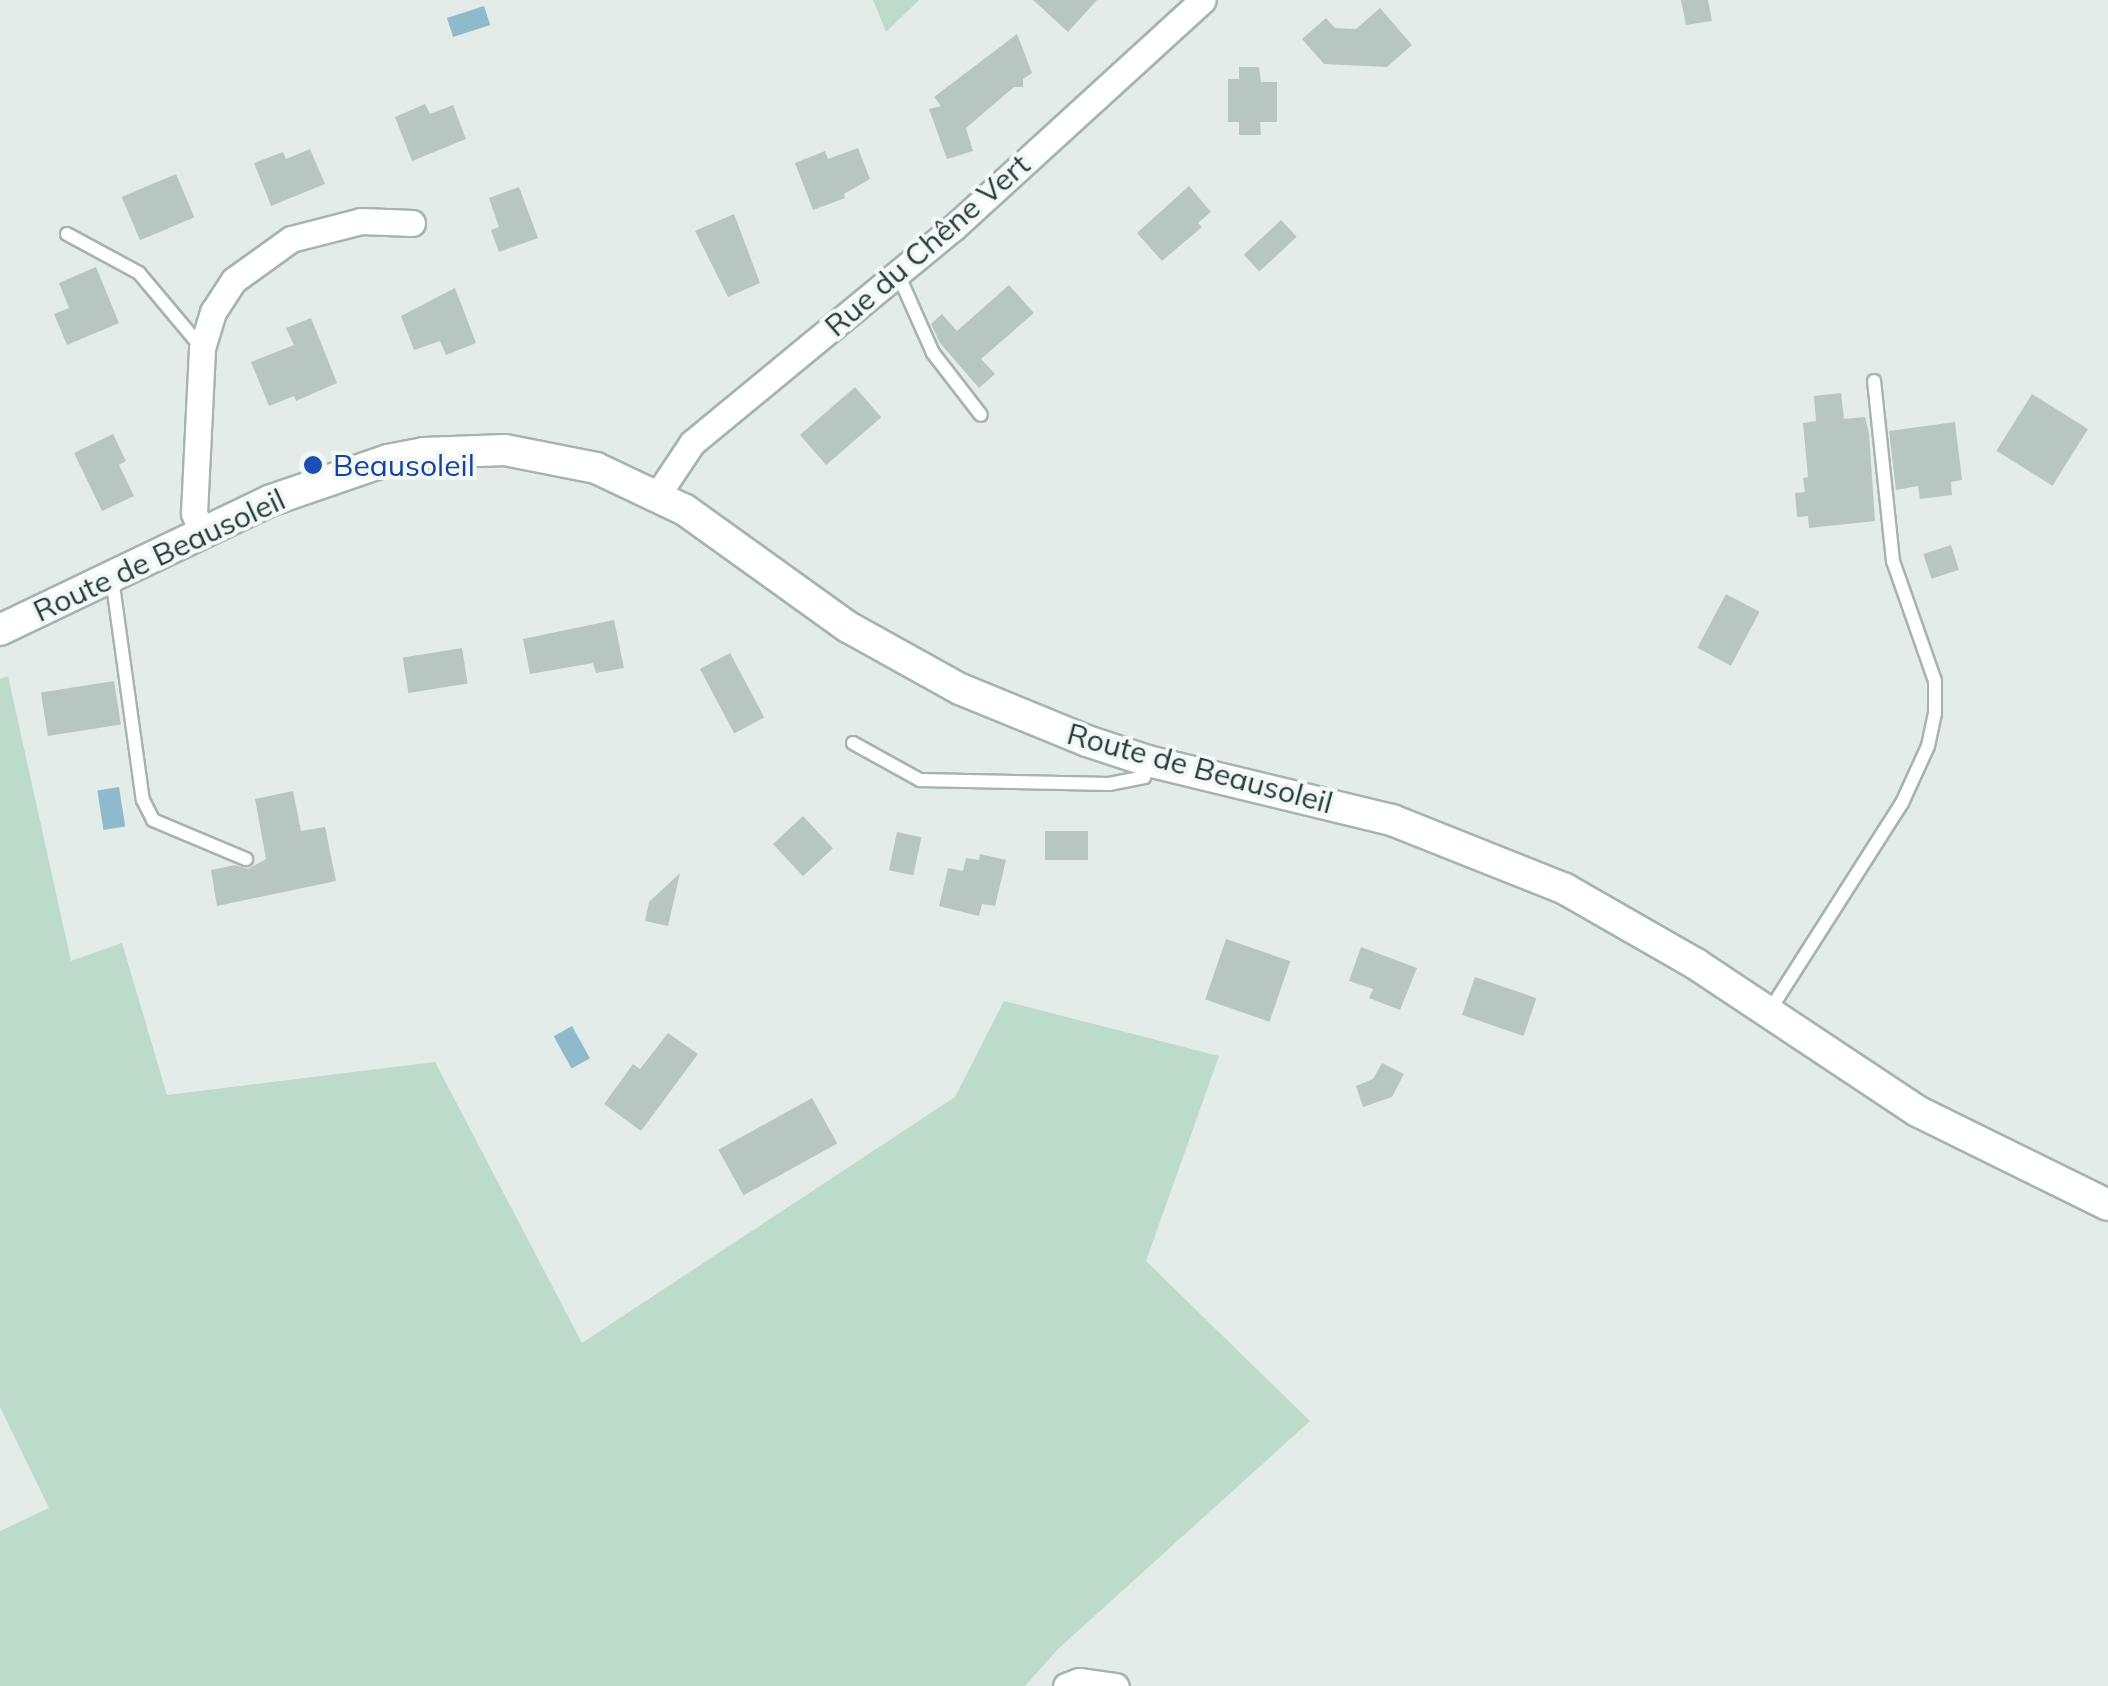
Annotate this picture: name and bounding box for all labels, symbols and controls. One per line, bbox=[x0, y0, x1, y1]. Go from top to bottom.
street label: Rue du Chêne Vert bbox=[817, 146, 1037, 344]
place label: Beausoleil bbox=[333, 447, 475, 483]
marker: Beausoleil bbox=[302, 454, 324, 476]
street label: Route de Beausoleil bbox=[28, 481, 290, 629]
street label: Route de Beausoleil bbox=[1063, 715, 1337, 821]

